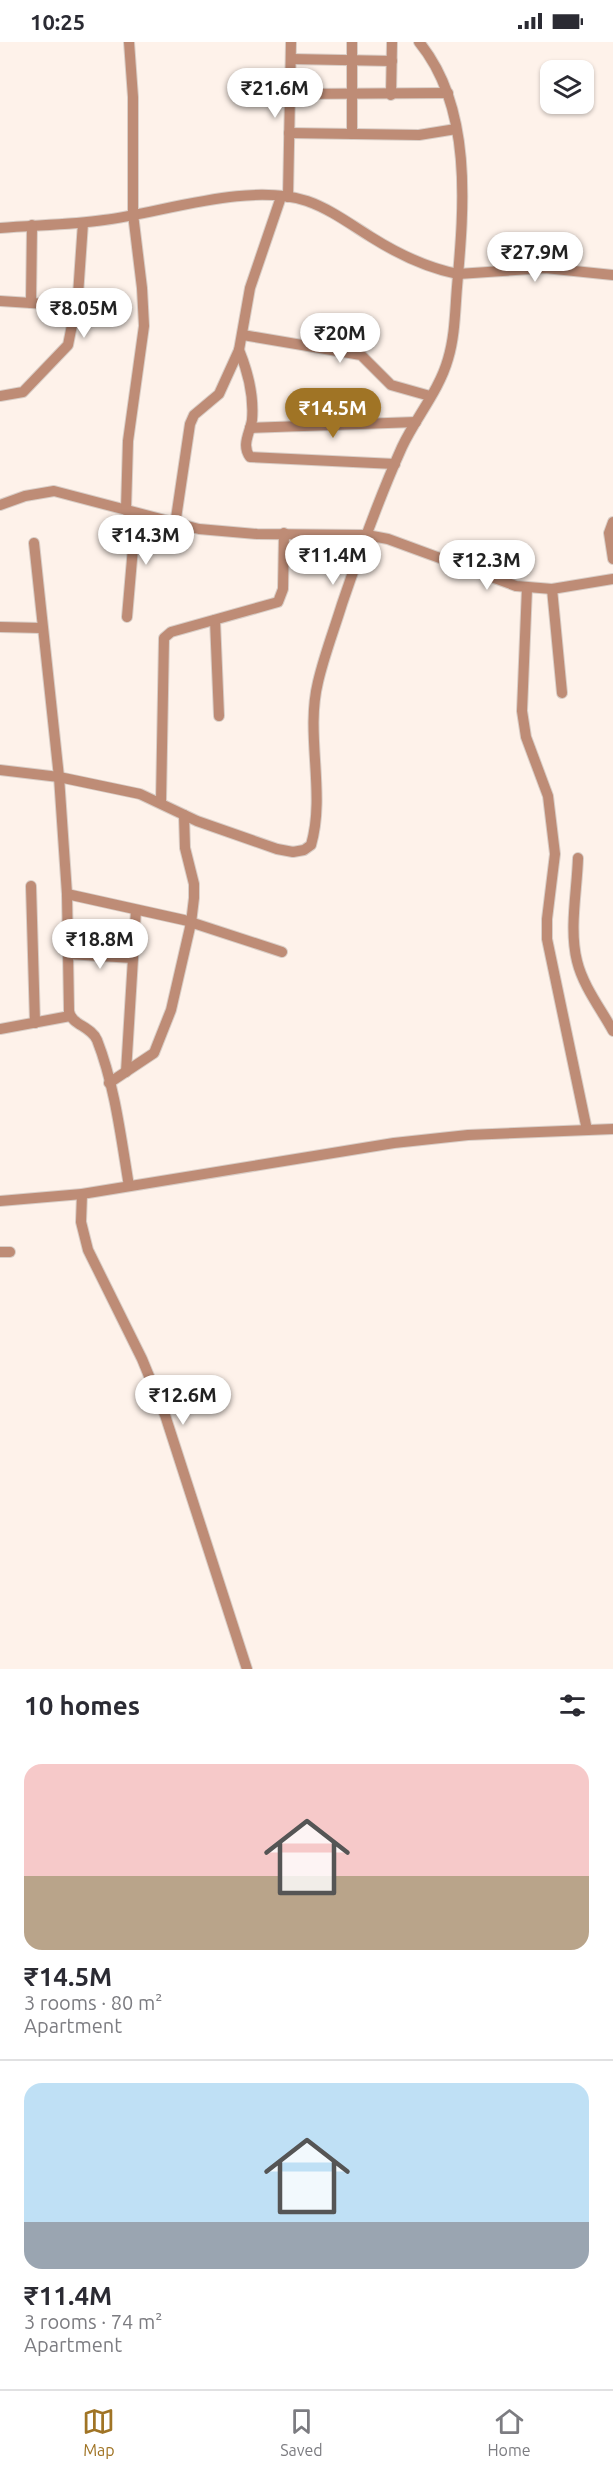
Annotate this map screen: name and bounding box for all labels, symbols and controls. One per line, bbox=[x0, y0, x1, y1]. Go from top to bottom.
text: 10:25 bbox=[30, 9, 85, 34]
map controls bbox=[540, 60, 594, 114]
button: layers bbox=[540, 60, 594, 114]
pin: ₹21.6M bbox=[226, 68, 324, 119]
text: ₹21.6M bbox=[241, 76, 309, 99]
pin: ₹27.9M bbox=[486, 232, 584, 283]
text: ₹27.9M bbox=[501, 240, 569, 263]
pin: ₹8.05M bbox=[35, 288, 133, 339]
text: ₹8.05M bbox=[50, 296, 118, 319]
pin: ₹20M bbox=[304, 313, 376, 364]
text: ₹20M bbox=[314, 321, 366, 344]
pin: ₹14.5M bbox=[284, 388, 382, 439]
text: ₹14.5M bbox=[299, 396, 367, 419]
pin: ₹14.3M bbox=[97, 515, 195, 566]
text: ₹14.3M bbox=[112, 523, 180, 546]
pin: ₹11.4M bbox=[284, 535, 382, 586]
pin: ₹12.3M bbox=[438, 540, 536, 591]
text: ₹11.4M bbox=[299, 543, 367, 566]
text: ₹12.3M bbox=[453, 548, 521, 571]
pin: ₹18.8M bbox=[51, 919, 149, 970]
text: ₹18.8M bbox=[66, 927, 134, 950]
pin: ₹12.6M bbox=[134, 1375, 232, 1426]
text: ₹12.6M bbox=[149, 1383, 217, 1406]
icon: filters bbox=[556, 1689, 589, 1722]
text: 10 homes bbox=[24, 1691, 140, 1720]
icon: home bbox=[253, 1803, 361, 1911]
text: ₹14.5M bbox=[24, 1962, 112, 1991]
text: 3 rooms · 80 m² bbox=[24, 1991, 162, 2014]
text: Apartment bbox=[24, 2014, 122, 2037]
icon: home bbox=[253, 2122, 361, 2230]
text: ₹11.4M bbox=[24, 2281, 112, 2310]
text: 3 rooms · 74 m² bbox=[24, 2310, 162, 2333]
text: Apartment bbox=[24, 2333, 122, 2356]
tab: Map bbox=[82, 2405, 115, 2459]
tab: Saved bbox=[280, 2405, 323, 2459]
tab: Home bbox=[487, 2405, 531, 2459]

